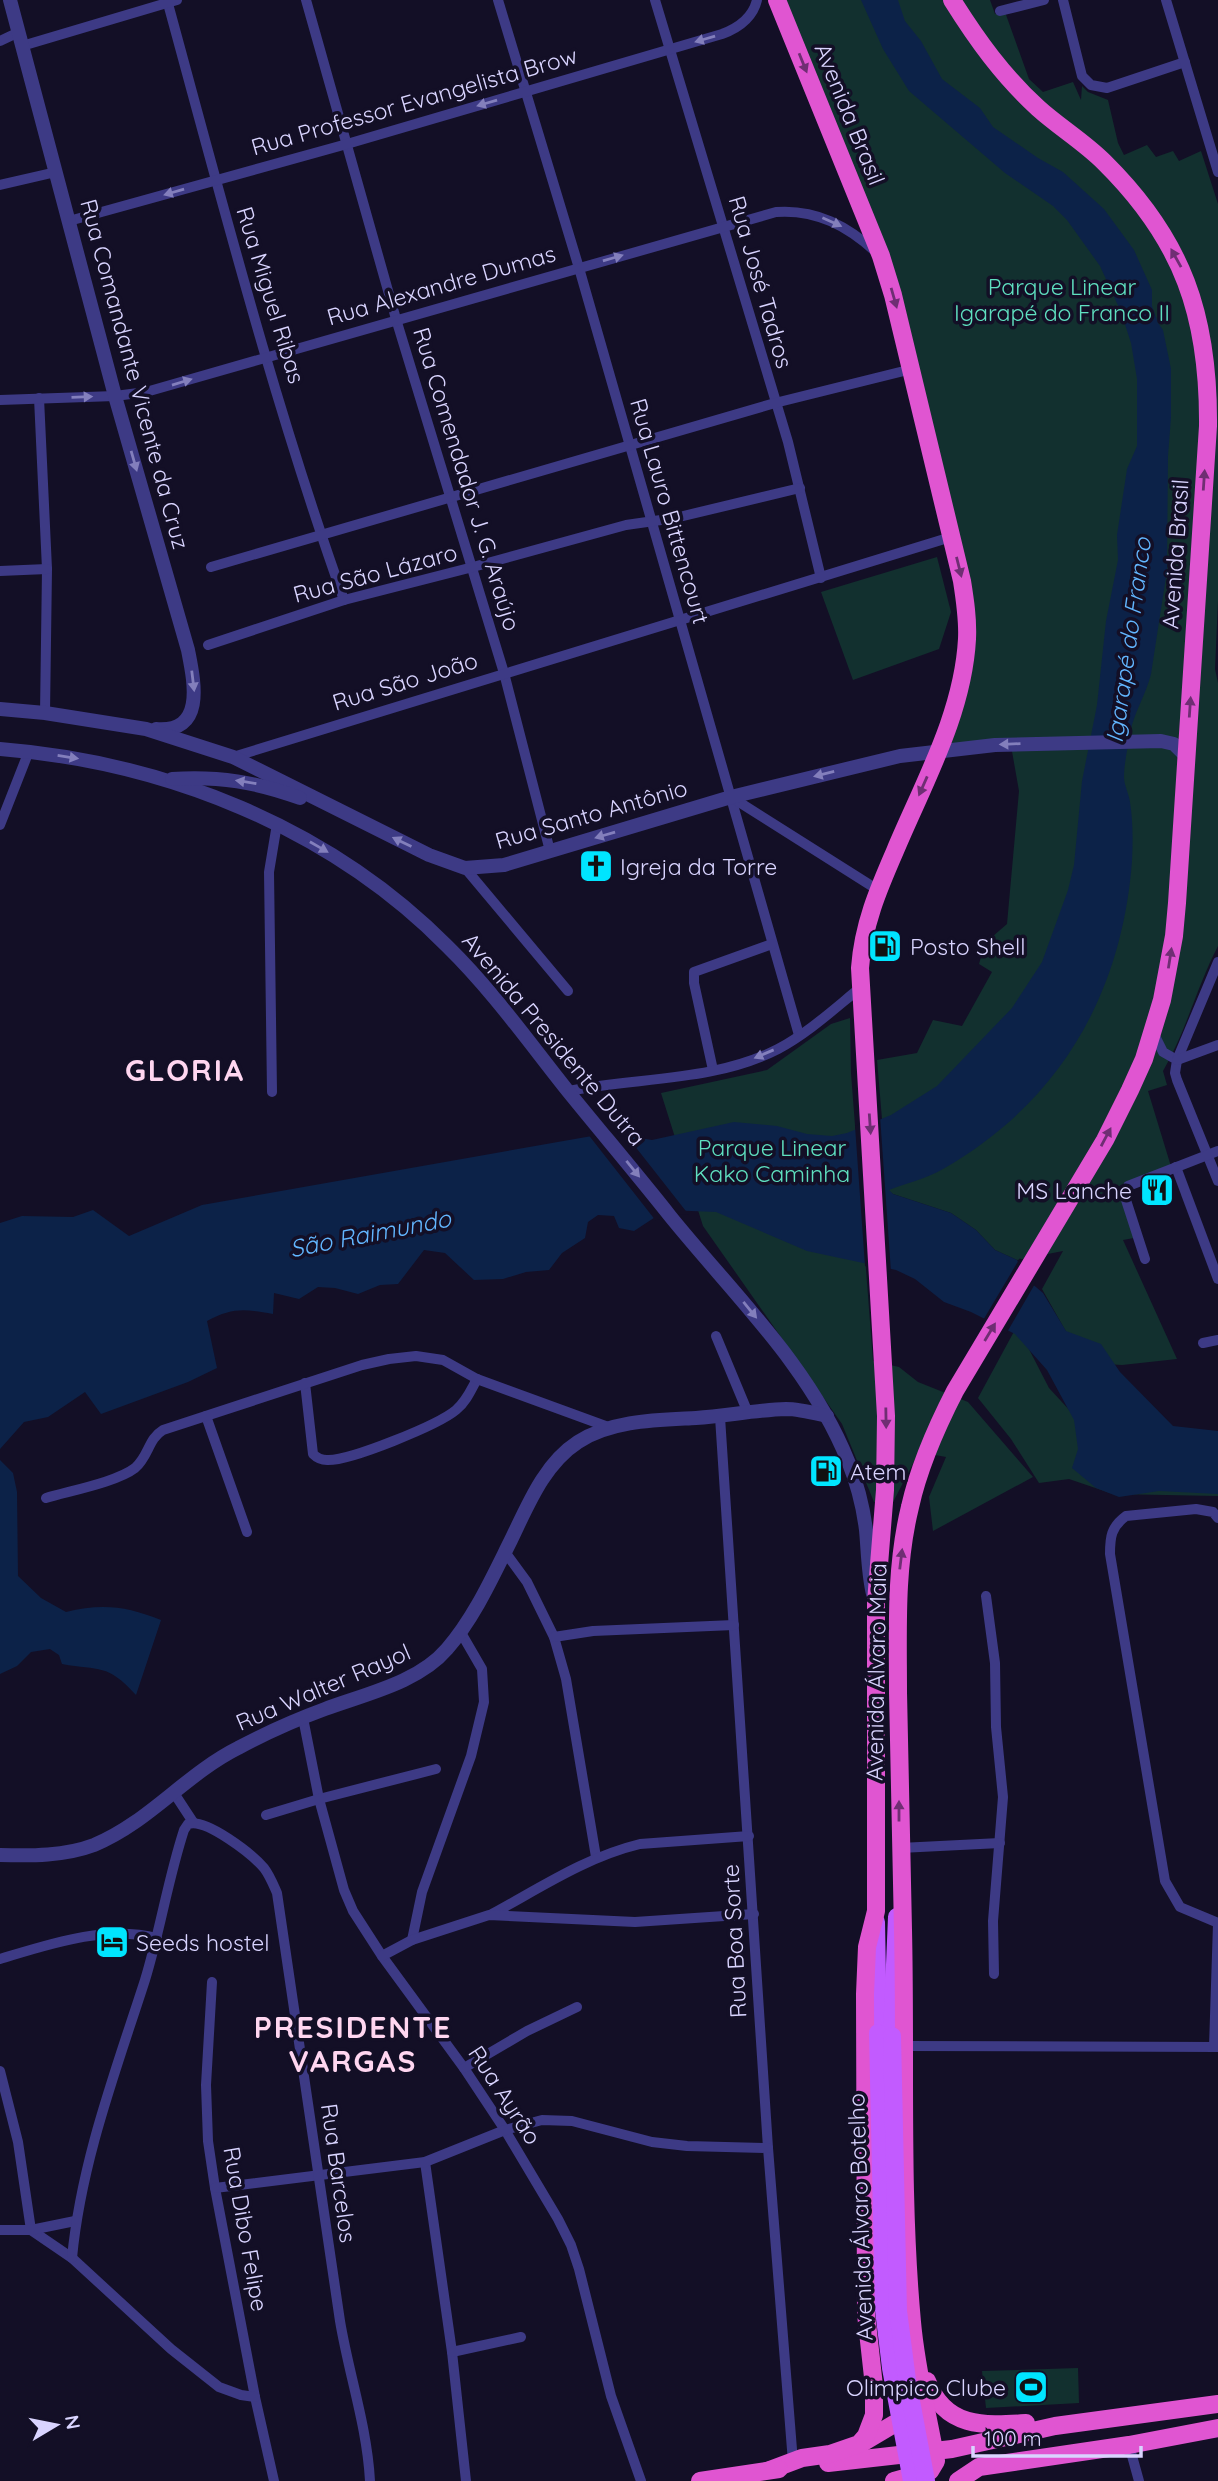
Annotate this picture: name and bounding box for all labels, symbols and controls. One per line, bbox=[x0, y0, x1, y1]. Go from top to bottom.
one-way arrow bbox=[695, 35, 716, 45]
street label: Avenida Brasil bbox=[808, 39, 892, 189]
street label: Rua Professor Evangelista Brow bbox=[248, 40, 580, 162]
one-way arrow bbox=[797, 53, 808, 74]
one-way arrow bbox=[476, 98, 497, 108]
one-way arrow bbox=[163, 187, 184, 197]
street label: Rua José Tadros bbox=[723, 192, 799, 372]
street label: Rua Comandante Vicente da Cruz bbox=[74, 196, 196, 552]
street label: Rua Miguel Ribas bbox=[230, 203, 312, 387]
one-way arrow bbox=[822, 216, 842, 228]
street label: Rua Alexandre Dumas bbox=[323, 238, 559, 332]
one-way arrow bbox=[1170, 248, 1182, 268]
one-way arrow bbox=[602, 253, 623, 263]
park label: Parque Linear Igarapé do Franco II bbox=[954, 272, 1170, 327]
one-way arrow bbox=[889, 288, 899, 309]
street label: Rua Comendador J. G. Araújo bbox=[407, 324, 527, 634]
one-way arrow bbox=[172, 377, 193, 387]
one-way arrow bbox=[71, 391, 93, 402]
street label: Rua Lauro Bittencourt bbox=[624, 395, 716, 627]
one-way arrow bbox=[130, 451, 140, 472]
one-way arrow bbox=[1199, 469, 1210, 491]
street label: Avenida Brasil bbox=[1155, 478, 1195, 630]
water label: Igarapé do Franco bbox=[1099, 534, 1157, 744]
street label: Rua São Lázaro bbox=[290, 537, 460, 609]
one-way arrow bbox=[954, 556, 965, 578]
street label: Rua São João bbox=[329, 645, 481, 717]
one-way arrow bbox=[188, 670, 199, 692]
one-way arrow bbox=[1185, 696, 1196, 718]
one-way arrow bbox=[999, 739, 1021, 750]
one-way arrow bbox=[57, 752, 79, 763]
one-way arrow bbox=[813, 769, 835, 780]
street label: Rua Santo Antônio bbox=[492, 773, 690, 855]
one-way arrow bbox=[235, 776, 257, 787]
one-way arrow bbox=[917, 776, 929, 796]
one-way arrow bbox=[594, 830, 615, 840]
one-way arrow bbox=[392, 836, 412, 847]
one-way arrow bbox=[309, 840, 328, 853]
church icon: Igreja da Torre bbox=[577, 847, 615, 885]
place label: Igreja da Torre bbox=[620, 852, 777, 881]
street label: Avenida Presidente Dutra bbox=[456, 926, 652, 1152]
fuel station icon: Posto Shell bbox=[866, 927, 904, 965]
place label: Posto Shell bbox=[910, 932, 1026, 961]
one-way arrow bbox=[1165, 947, 1176, 969]
one-way arrow bbox=[754, 1049, 775, 1060]
district label: GLORIA bbox=[125, 1051, 245, 1089]
one-way arrow bbox=[864, 1114, 875, 1136]
one-way arrow bbox=[1101, 1127, 1112, 1147]
park label: Parque Linear Kako Caminha bbox=[694, 1133, 850, 1188]
one-way arrow bbox=[625, 1160, 640, 1178]
restaurant icon: MS Lanche bbox=[1138, 1171, 1176, 1209]
place label: MS Lanche bbox=[1016, 1176, 1132, 1205]
water label: São Raimundo bbox=[287, 1202, 455, 1263]
one-way arrow bbox=[743, 1300, 758, 1318]
one-way arrow bbox=[983, 1323, 996, 1342]
one-way arrow bbox=[880, 1407, 892, 1429]
fuel station icon: Atem bbox=[807, 1452, 845, 1490]
place label: Atem bbox=[850, 1457, 906, 1486]
one-way arrow bbox=[896, 1548, 907, 1570]
street label: Avenida Álvaro Maia bbox=[860, 1563, 892, 1781]
street label: Rua Walter Rayol bbox=[231, 1637, 415, 1737]
one-way arrow bbox=[893, 1800, 905, 1822]
street label: Rua Boa Sorte bbox=[715, 1863, 753, 2019]
hotel icon: Seeds hostel bbox=[93, 1923, 131, 1961]
place label: Seeds hostel bbox=[136, 1928, 270, 1957]
district label: PRESIDENTE VARGAS bbox=[254, 2008, 452, 2080]
street label: Rua Ayrão bbox=[462, 2040, 548, 2150]
street label: Avenida Álvaro Botelho bbox=[841, 2093, 879, 2341]
street label: Rua Barcelos bbox=[315, 2101, 363, 2245]
street label: Rua Dibo Felipe bbox=[217, 2144, 275, 2314]
sports icon: Olimpico Clube bbox=[1012, 2368, 1050, 2406]
place label: Olimpico Clube bbox=[846, 2373, 1006, 2402]
north arrow bbox=[21, 2390, 91, 2460]
text: N bbox=[60, 2413, 86, 2431]
scale bar bbox=[973, 2414, 1141, 2458]
text: 100 m bbox=[984, 2425, 1042, 2451]

